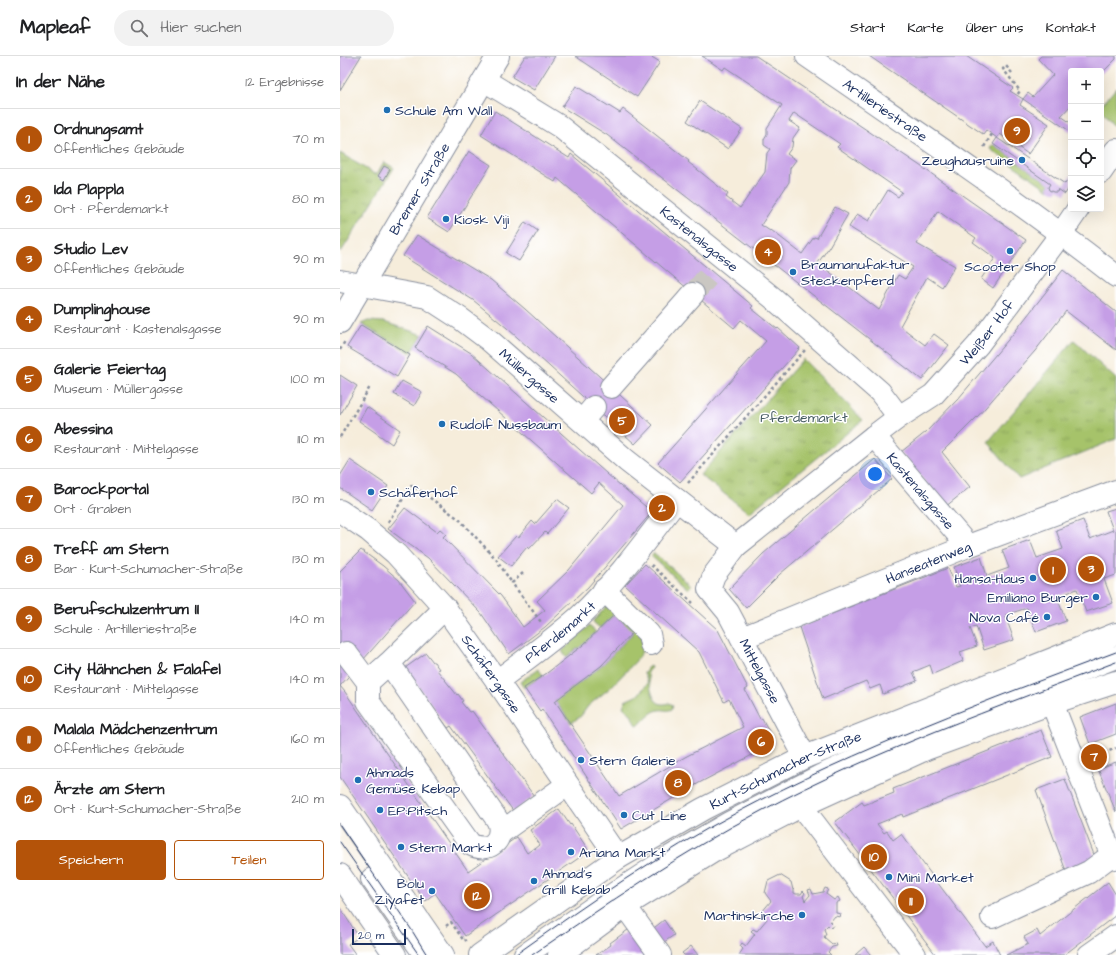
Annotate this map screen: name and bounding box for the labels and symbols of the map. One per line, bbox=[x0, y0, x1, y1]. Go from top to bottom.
street label: Artilleriestraße bbox=[838, 74, 931, 147]
place label: Schule Am Wall bbox=[395, 101, 492, 121]
marker: Schule Am Wall bbox=[382, 105, 392, 115]
pin: 9 bbox=[1004, 116, 1030, 146]
street label: Bremer Straße bbox=[385, 139, 455, 239]
place label: Zeughausruine bbox=[921, 151, 1014, 171]
marker: Zeughausruine bbox=[1017, 155, 1027, 165]
street label: Kastenalsgasse bbox=[655, 202, 742, 277]
place label: Kiosk Viji bbox=[454, 210, 509, 230]
marker: Kiosk Viji bbox=[441, 214, 451, 224]
pin: 4 bbox=[755, 237, 781, 267]
marker: Scooter Shop bbox=[1005, 246, 1015, 256]
place label: Braumanufaktur Steckenpferd bbox=[801, 255, 910, 291]
place label: Scooter Shop bbox=[964, 257, 1056, 277]
marker: Braumanufaktur Steckenpferd bbox=[788, 267, 798, 277]
street label: Weißer Hof bbox=[955, 296, 1020, 370]
street label: Müllergasse bbox=[494, 344, 564, 409]
pin: 5 bbox=[609, 406, 635, 436]
park label: Pferdemarkt bbox=[760, 408, 848, 428]
place label: Rudolf Nussbaum bbox=[450, 415, 561, 435]
marker: Rudolf Nussbaum bbox=[437, 419, 447, 429]
street label: Kastenalsgasse bbox=[881, 449, 959, 534]
your location bbox=[865, 464, 885, 484]
place label: Schäferhof bbox=[379, 483, 458, 503]
marker: Schäferhof bbox=[366, 487, 376, 497]
pin: 2 bbox=[649, 493, 675, 523]
street label: Hanseatenweg bbox=[883, 537, 974, 590]
pin: 3 bbox=[1078, 554, 1104, 584]
pin: 1 bbox=[1040, 555, 1066, 585]
place label: Hansa-Haus bbox=[954, 569, 1025, 589]
marker: Hansa-Haus bbox=[1028, 573, 1038, 583]
place label: Emiliano Burger bbox=[987, 588, 1088, 608]
marker: Emiliano Burger bbox=[1091, 592, 1101, 602]
street label: Pferdemarkt bbox=[521, 597, 601, 668]
place label: Nova Café bbox=[969, 608, 1039, 628]
marker: Nova Café bbox=[1042, 612, 1052, 622]
street label: Schäfergasse bbox=[456, 631, 525, 718]
street label: Mittelgasse bbox=[734, 636, 785, 708]
street label: Kurt-Schumacher-Straße bbox=[706, 727, 865, 815]
pin: 6 bbox=[748, 727, 774, 757]
pin: 7 bbox=[1081, 742, 1107, 772]
place label: Stern Galerie bbox=[589, 751, 676, 771]
marker: Stern Galerie bbox=[576, 755, 586, 765]
place label: Ahmads Gemüse Kebap bbox=[366, 763, 461, 799]
pin: 8 bbox=[665, 768, 691, 798]
marker: Ahmads Gemüse Kebap bbox=[353, 775, 363, 785]
place label: EP:Pitsch bbox=[388, 801, 447, 821]
marker: EP:Pitsch bbox=[375, 805, 385, 815]
place label: Cut Line bbox=[632, 806, 687, 826]
marker: Cut Line bbox=[619, 810, 629, 820]
place label: Stern Markt bbox=[409, 838, 493, 858]
marker: Stern Markt bbox=[396, 842, 406, 852]
pin: 10 bbox=[861, 842, 887, 872]
place label: Ariana Markt bbox=[579, 843, 666, 863]
marker: Ariana Markt bbox=[566, 847, 576, 857]
place label: Ahmad‘s Grill Kebab bbox=[542, 864, 611, 900]
place label: Mini Market bbox=[897, 868, 974, 888]
marker: Mini Market bbox=[884, 872, 894, 882]
place label: Bolu Ziyafet bbox=[375, 874, 424, 910]
marker: Ahmad‘s Grill Kebab bbox=[529, 876, 539, 886]
pin: 12 bbox=[464, 881, 490, 911]
marker: Bolu Ziyafet bbox=[427, 886, 437, 896]
pin: 11 bbox=[898, 886, 924, 916]
place label: Martinskirche bbox=[704, 906, 794, 926]
marker: Martinskirche bbox=[797, 910, 807, 920]
scale bar bbox=[352, 927, 406, 946]

